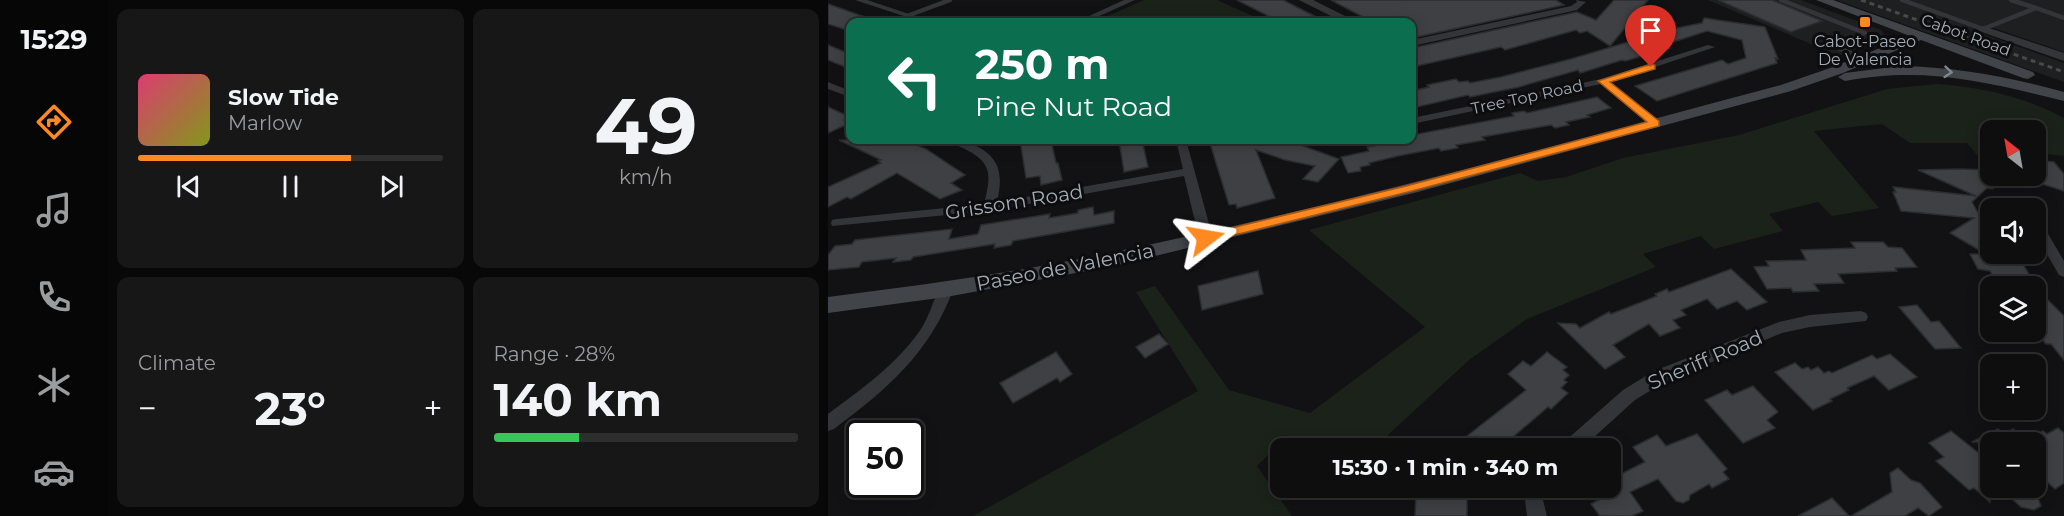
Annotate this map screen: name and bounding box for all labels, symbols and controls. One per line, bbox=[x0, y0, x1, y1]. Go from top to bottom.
pin bbox=[1625, 5, 1676, 67]
street label: Cabot Road bbox=[1919, 10, 2013, 60]
icon: arrive bbox=[1634, 14, 1667, 47]
marker: Cabot-Paseo De Valencia bbox=[1858, 15, 1872, 29]
text: 15:29 bbox=[21, 23, 87, 56]
place label: Cabot-Paseo De Valencia bbox=[1814, 32, 1916, 69]
text: 250 m bbox=[975, 38, 1109, 90]
icon: left bbox=[876, 42, 954, 120]
one-way arrow bbox=[1943, 65, 1952, 78]
street label: Tree Top Road bbox=[1469, 76, 1585, 118]
text: 49 bbox=[594, 78, 697, 174]
text: Slow Tide bbox=[228, 84, 339, 111]
text: Pine Nut Road bbox=[975, 90, 1172, 123]
icon: directions bbox=[33, 101, 75, 143]
text: Marlow bbox=[228, 111, 302, 135]
north arrow bbox=[1980, 120, 2046, 186]
map controls bbox=[1980, 120, 2046, 498]
text: km/h bbox=[619, 165, 672, 189]
icon: previous bbox=[172, 170, 205, 203]
icon: pause bbox=[274, 170, 307, 203]
icon: next bbox=[375, 170, 408, 203]
street label: Grissom Road bbox=[943, 179, 1085, 225]
icon: music bbox=[33, 189, 75, 231]
button: sound bbox=[1980, 198, 2046, 264]
position arrow bbox=[1174, 206, 1238, 270]
street label: Paseo de Valencia bbox=[974, 238, 1156, 296]
icon: phone bbox=[33, 276, 75, 318]
button: layers bbox=[1980, 276, 2046, 342]
street label: Sheriff Road bbox=[1644, 325, 1766, 395]
text: Range · 28% bbox=[494, 342, 615, 366]
text: Climate bbox=[138, 351, 216, 375]
button: + bbox=[1980, 354, 2046, 420]
icon: climate bbox=[33, 364, 75, 406]
text: 140 km bbox=[494, 372, 662, 427]
text: 23° bbox=[255, 381, 326, 436]
text: − bbox=[138, 388, 157, 428]
text: + bbox=[424, 388, 442, 428]
speed limit sign: 50 bbox=[846, 420, 924, 498]
button: − bbox=[1980, 432, 2046, 498]
icon: car bbox=[33, 451, 75, 493]
text: 15:30 · 1 min · 340 m bbox=[1333, 454, 1558, 481]

